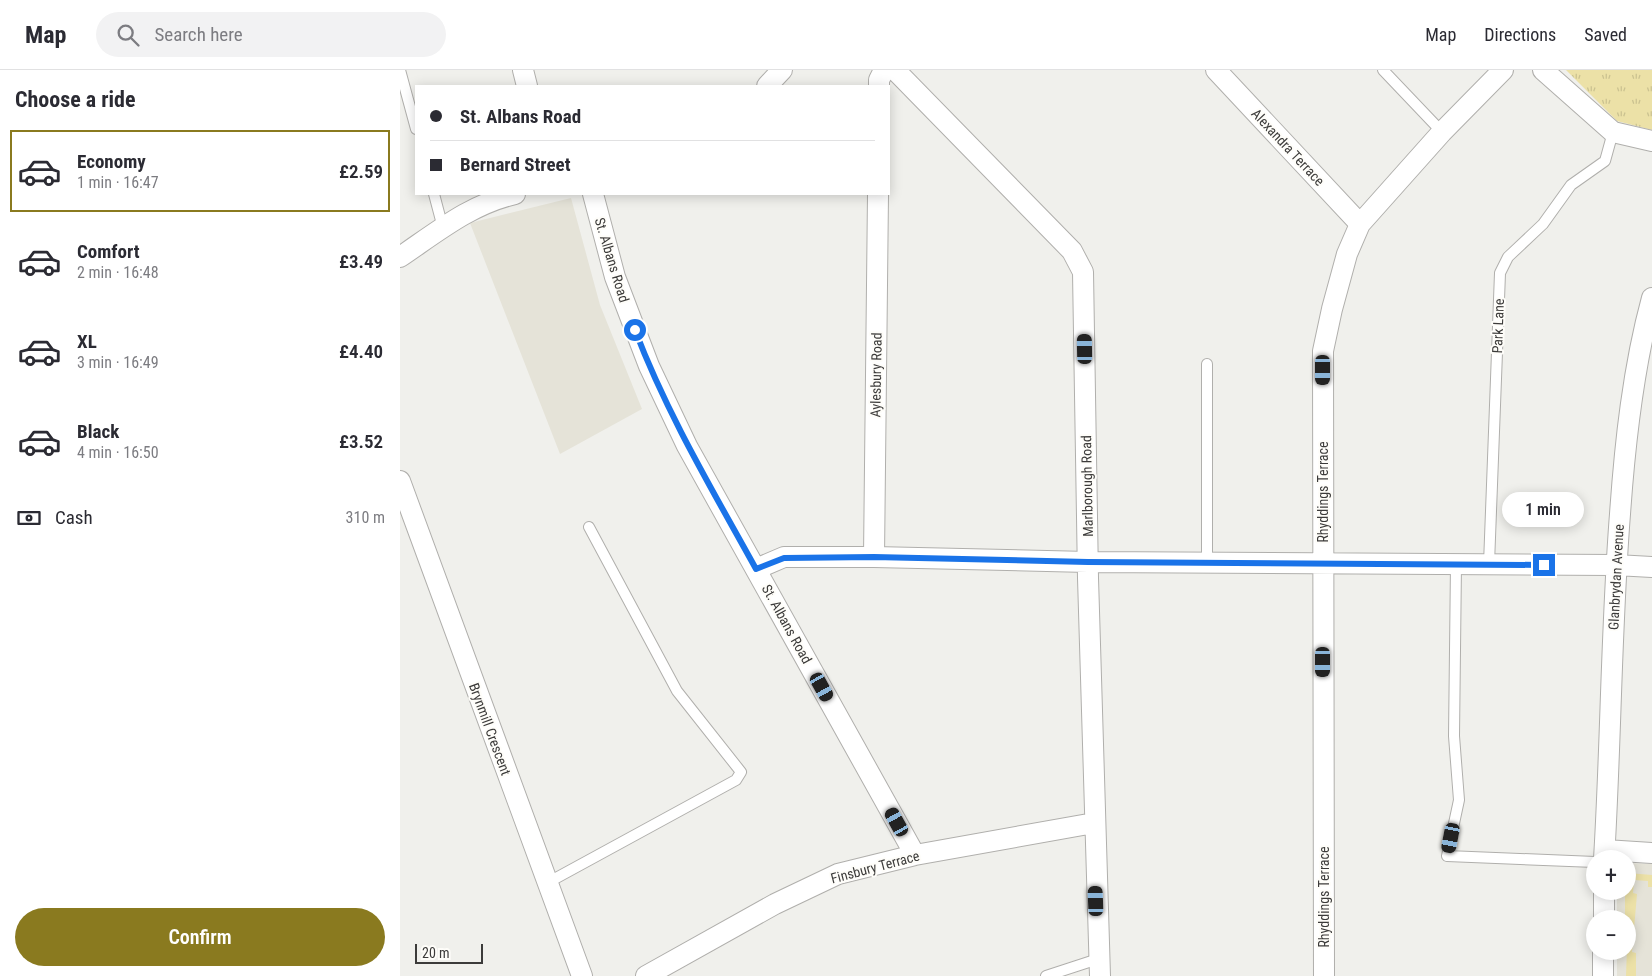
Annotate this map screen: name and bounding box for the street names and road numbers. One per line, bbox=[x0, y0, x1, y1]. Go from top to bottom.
street label: Alexandra Terrace bbox=[1248, 105, 1328, 189]
street label: St. Albans Road bbox=[592, 216, 632, 304]
street label: Park Lane bbox=[1489, 298, 1507, 354]
street label: Aylesbury Road bbox=[867, 332, 885, 418]
street label: Marlborough Road bbox=[1078, 435, 1096, 537]
street label: Rhyddings Terrace bbox=[1315, 441, 1331, 543]
street label: Glanbrydan Avenue bbox=[1605, 523, 1627, 630]
street label: St. Albans Road bbox=[759, 582, 815, 666]
street label: Brynmill Crescent bbox=[466, 681, 514, 777]
street label: Rhyddings Terrace bbox=[1316, 846, 1332, 948]
street label: Finsbury Terrace bbox=[829, 847, 921, 887]

